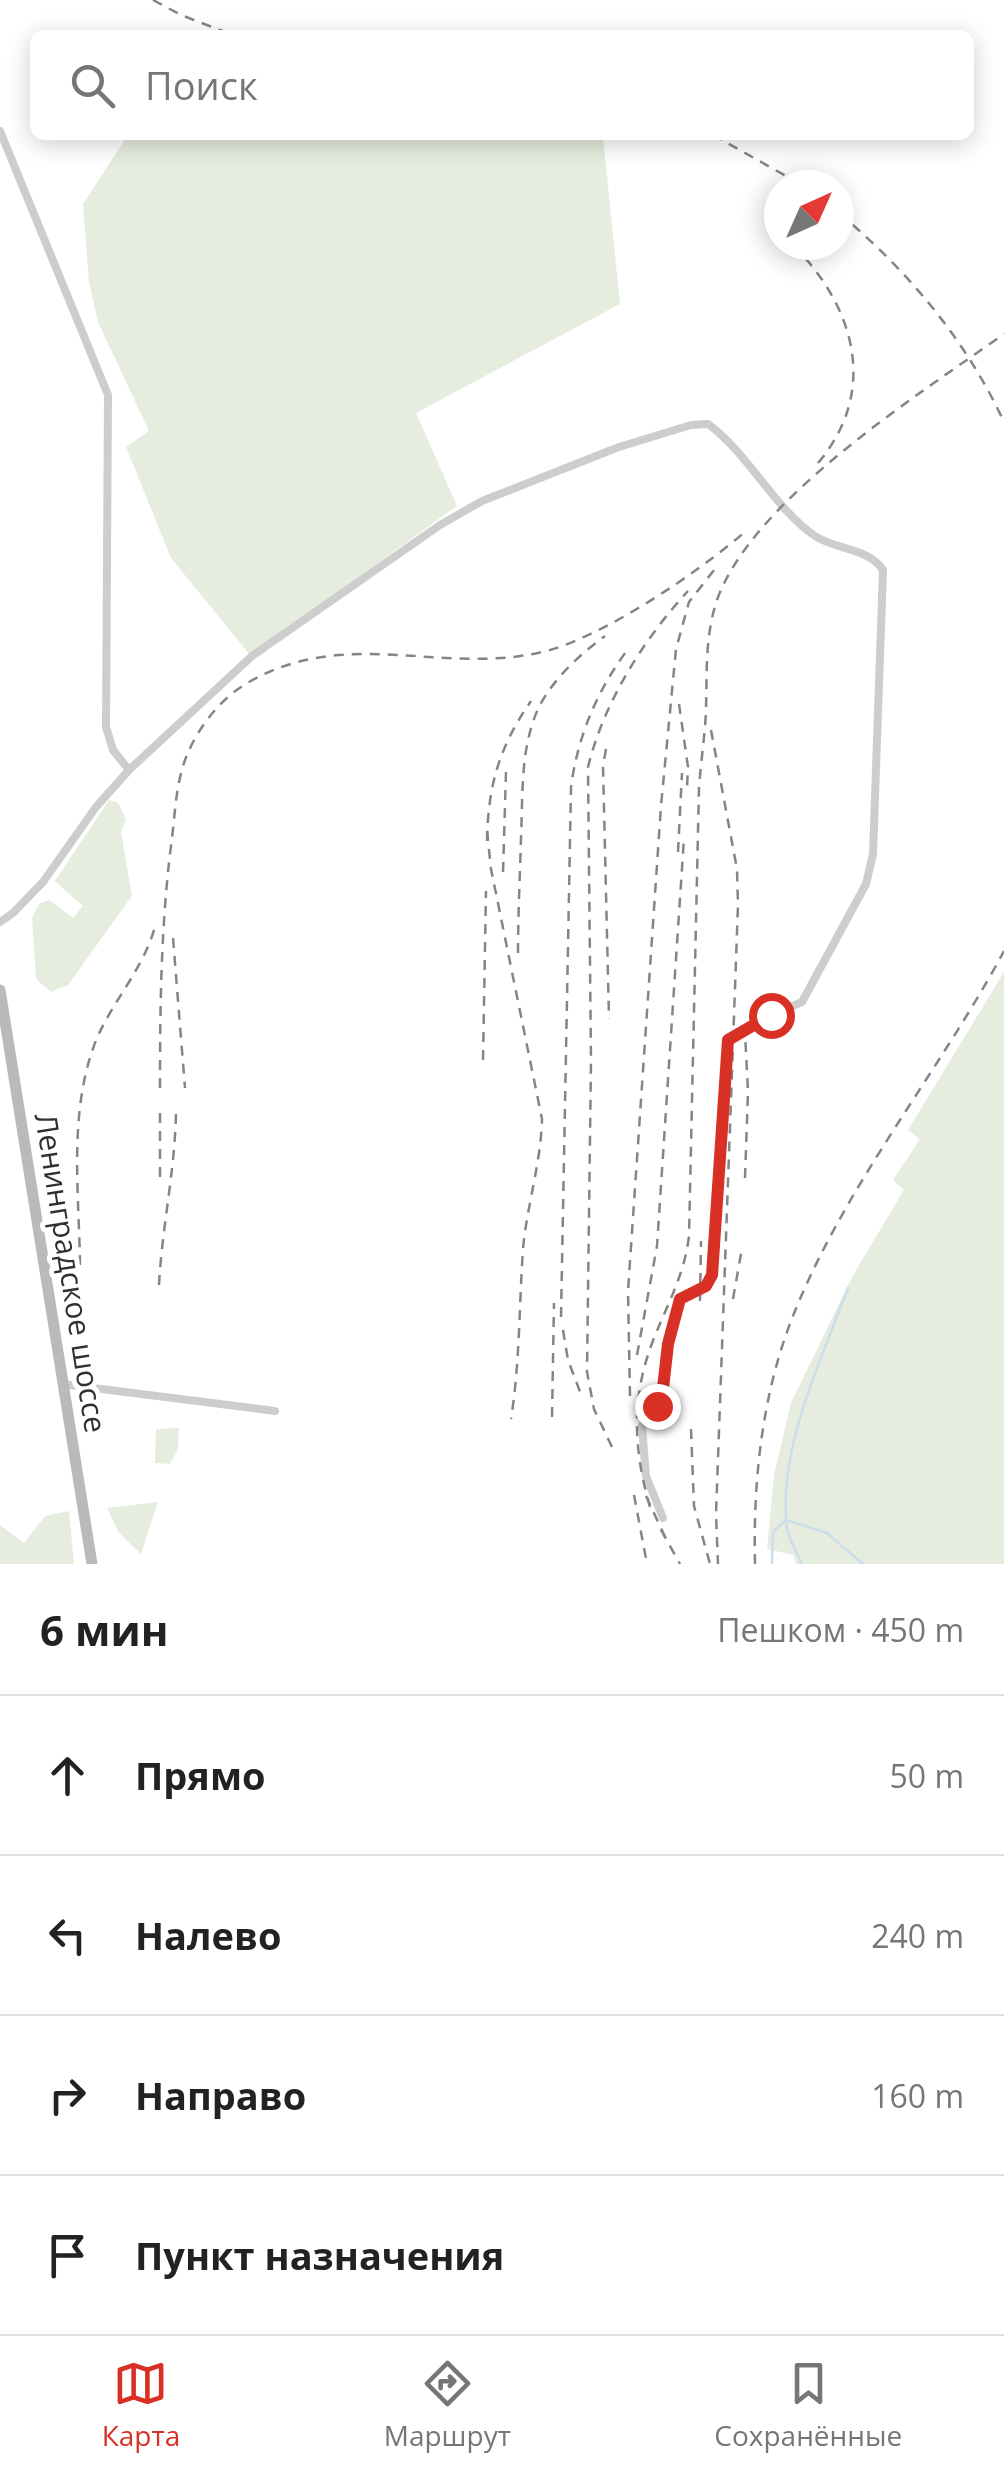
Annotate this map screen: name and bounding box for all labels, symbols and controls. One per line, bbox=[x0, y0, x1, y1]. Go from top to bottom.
search box bbox=[30, 30, 974, 140]
icon: search bbox=[65, 58, 120, 113]
text: Поиск bbox=[145, 59, 258, 111]
north arrow bbox=[764, 170, 854, 260]
route start bbox=[749, 993, 795, 1039]
street label: Ленинградское шоссе bbox=[26, 1110, 117, 1436]
route end bbox=[635, 1384, 681, 1430]
text: 6 мин bbox=[40, 1601, 168, 1658]
text: Пешком · 450 m bbox=[717, 1608, 964, 1651]
icon: ahead bbox=[40, 1748, 95, 1803]
text: Прямо bbox=[135, 1749, 266, 1801]
text: 50 m bbox=[889, 1754, 964, 1797]
icon: left bbox=[40, 1908, 95, 1963]
text: Налево bbox=[135, 1909, 281, 1961]
text: 240 m bbox=[871, 1914, 964, 1957]
icon: right bbox=[40, 2068, 95, 2123]
text: Направо bbox=[135, 2069, 306, 2121]
text: 160 m bbox=[871, 2074, 964, 2117]
icon: arrive bbox=[40, 2228, 95, 2283]
text: Пункт назначения bbox=[135, 2229, 504, 2281]
tab: Карта bbox=[102, 2356, 180, 2454]
tab: Маршрут bbox=[384, 2356, 511, 2454]
tab: Сохранённые bbox=[714, 2356, 902, 2454]

